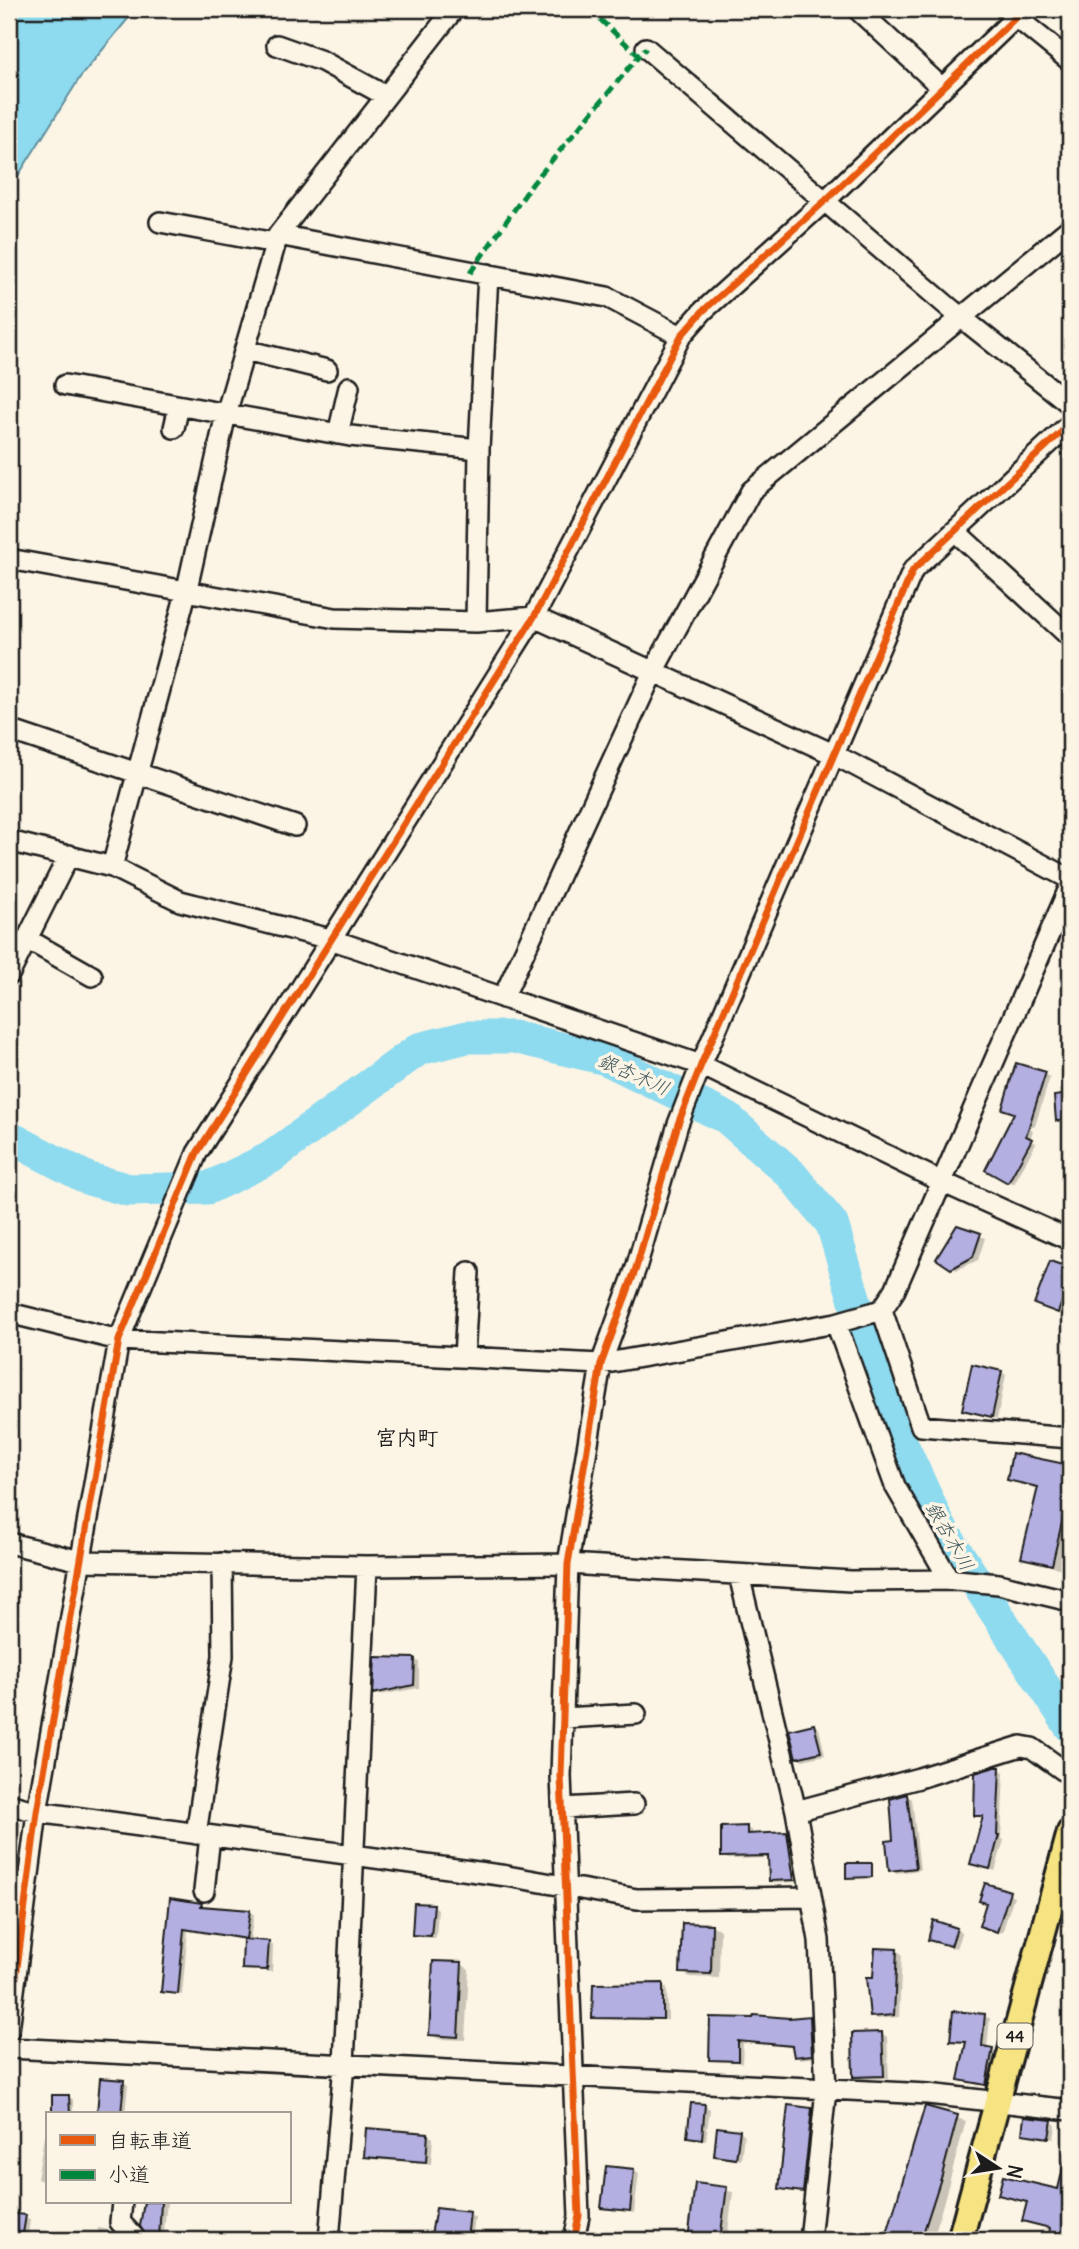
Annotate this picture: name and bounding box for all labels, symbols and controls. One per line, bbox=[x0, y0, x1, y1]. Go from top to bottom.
water label: 銀杏木川 bbox=[594, 1048, 674, 1100]
district label: 宮内町 bbox=[376, 1424, 439, 1451]
water label: 銀杏木川 bbox=[921, 1497, 979, 1575]
road number: 44 bbox=[998, 2024, 1032, 2048]
legend bbox=[46, 2112, 290, 2204]
text: 自転車道 bbox=[108, 2127, 192, 2154]
north arrow bbox=[964, 2134, 1034, 2204]
text: 小道 bbox=[108, 2161, 150, 2188]
text: N bbox=[1002, 2163, 1028, 2180]

